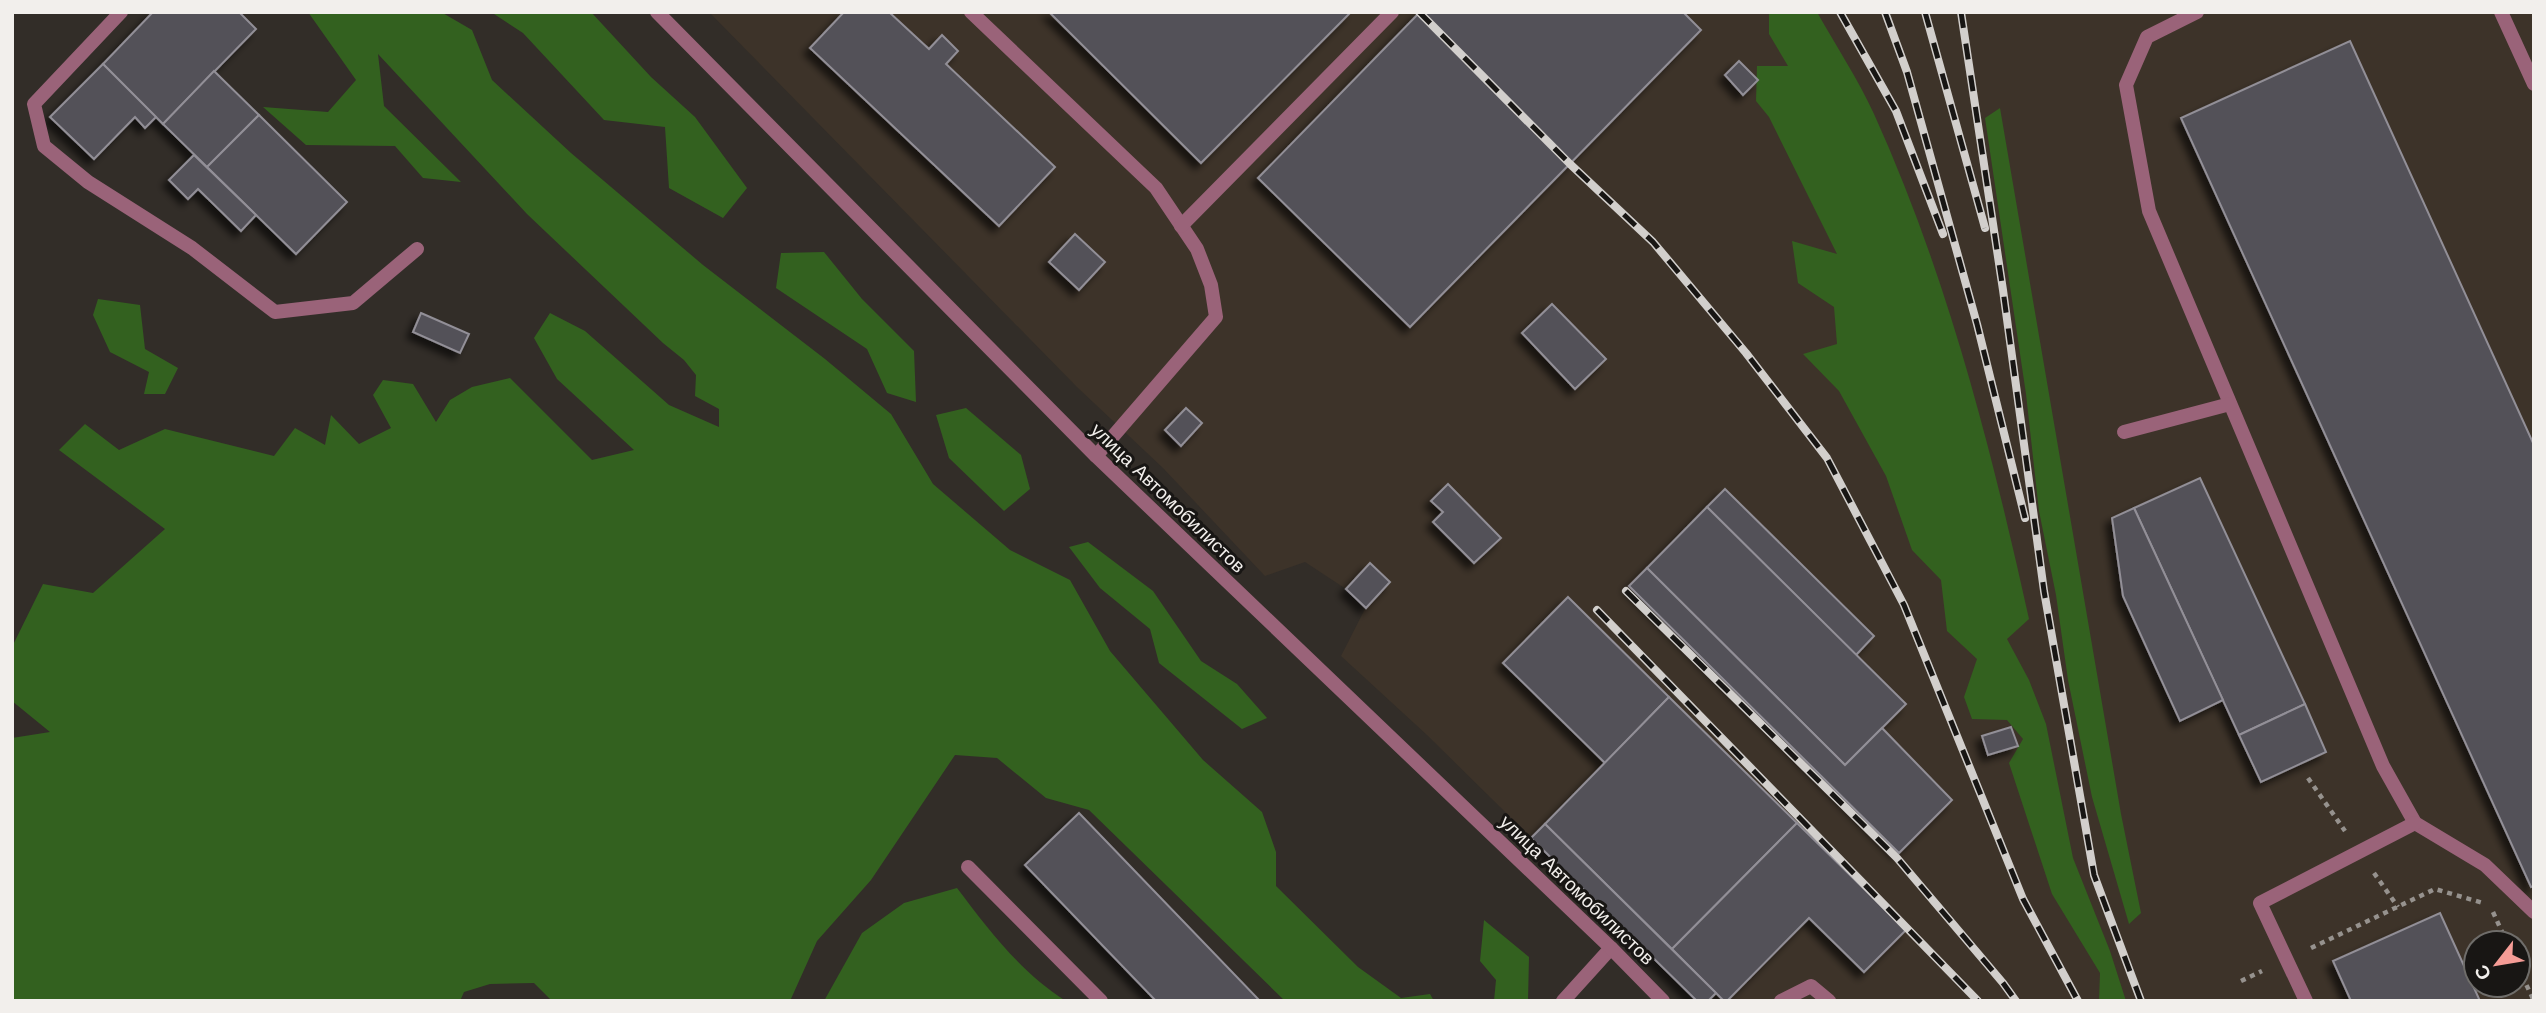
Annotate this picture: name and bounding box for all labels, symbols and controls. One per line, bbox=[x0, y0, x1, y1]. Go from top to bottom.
street label: улица Автомобилистов bbox=[1086, 418, 1250, 578]
street label: улица Автомобилистов bbox=[1495, 810, 1659, 970]
north arrow bbox=[2462, 929, 2532, 999]
text: С bbox=[2469, 960, 2496, 984]

